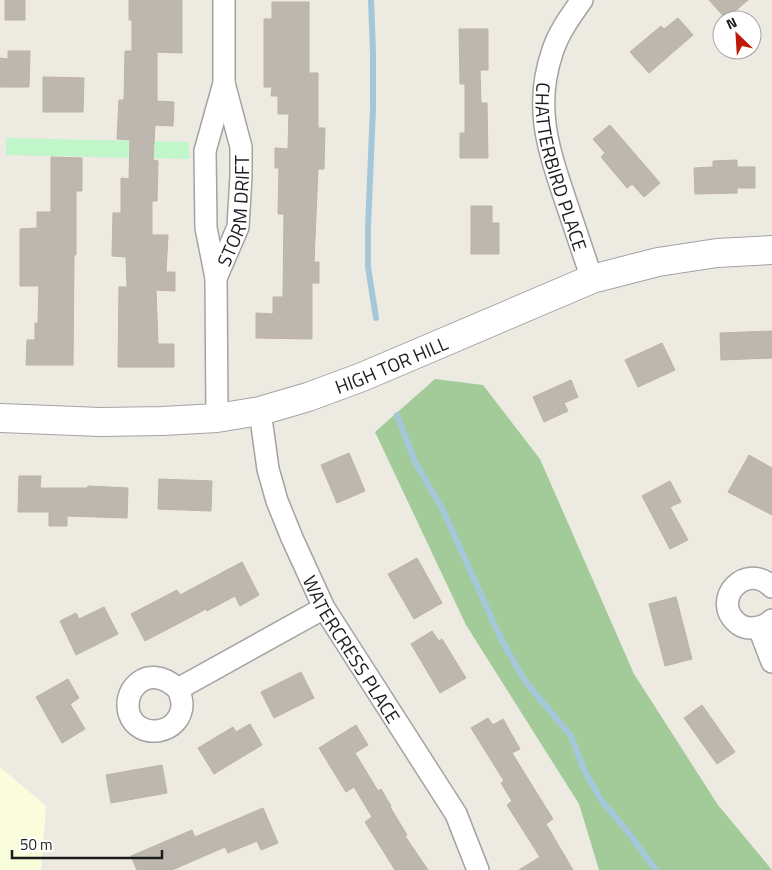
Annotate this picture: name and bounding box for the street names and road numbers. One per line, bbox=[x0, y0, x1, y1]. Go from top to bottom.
street label: CHATTERBIRD PLACE bbox=[529, 81, 596, 254]
street label: STORM DRIFT bbox=[208, 155, 256, 270]
street label: HIGH TOR HILL bbox=[330, 328, 452, 400]
street label: WATERCRESS PLACE bbox=[296, 570, 408, 728]

